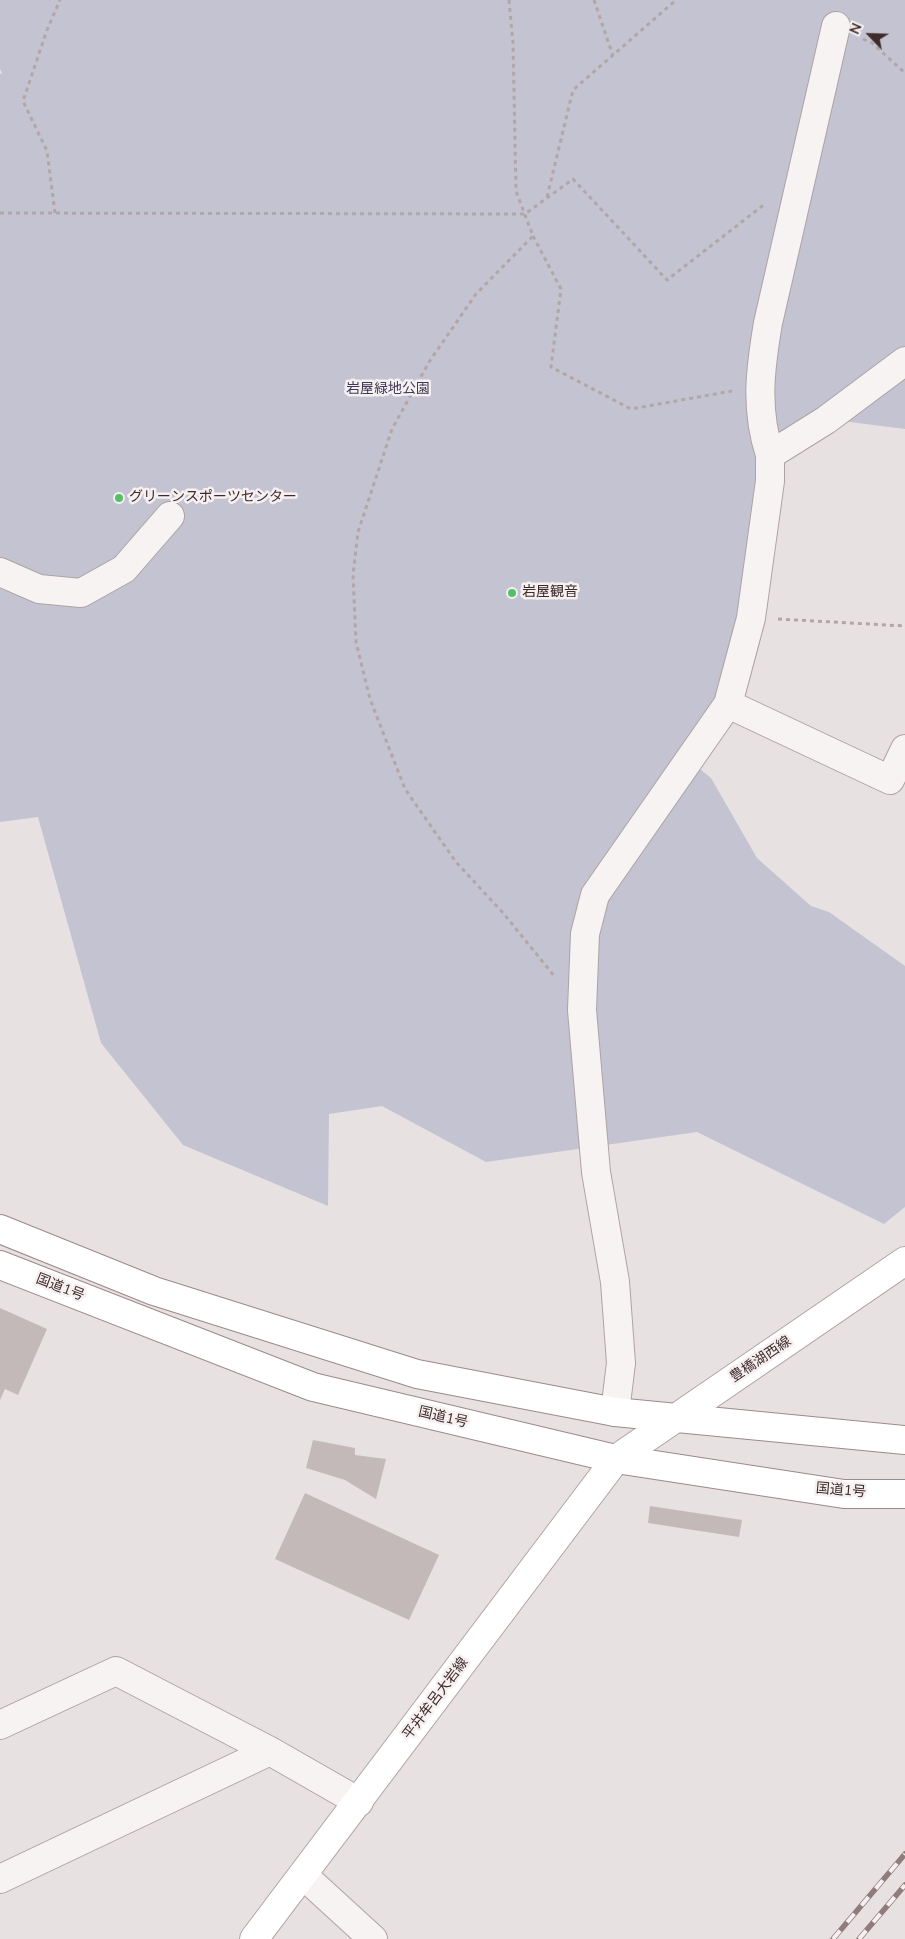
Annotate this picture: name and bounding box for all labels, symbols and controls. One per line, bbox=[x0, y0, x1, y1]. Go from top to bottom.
north arrow bbox=[845, 10, 895, 60]
text: N bbox=[845, 20, 867, 37]
park label: 岩屋緑地公園 bbox=[346, 382, 430, 398]
place label: グリーンスポーツセンター bbox=[129, 490, 297, 506]
marker: グリーンスポーツセンター bbox=[113, 492, 125, 504]
place label: 岩屋観音 bbox=[522, 585, 578, 601]
marker: 岩屋観音 bbox=[506, 587, 518, 599]
street label: 国道1号 bbox=[33, 1271, 87, 1305]
street label: 豊橋湖西線 bbox=[727, 1333, 795, 1387]
street label: 国道1号 bbox=[417, 1404, 469, 1432]
street label: 国道1号 bbox=[815, 1480, 867, 1502]
street label: 平井牟呂大岩線 bbox=[400, 1655, 472, 1743]

